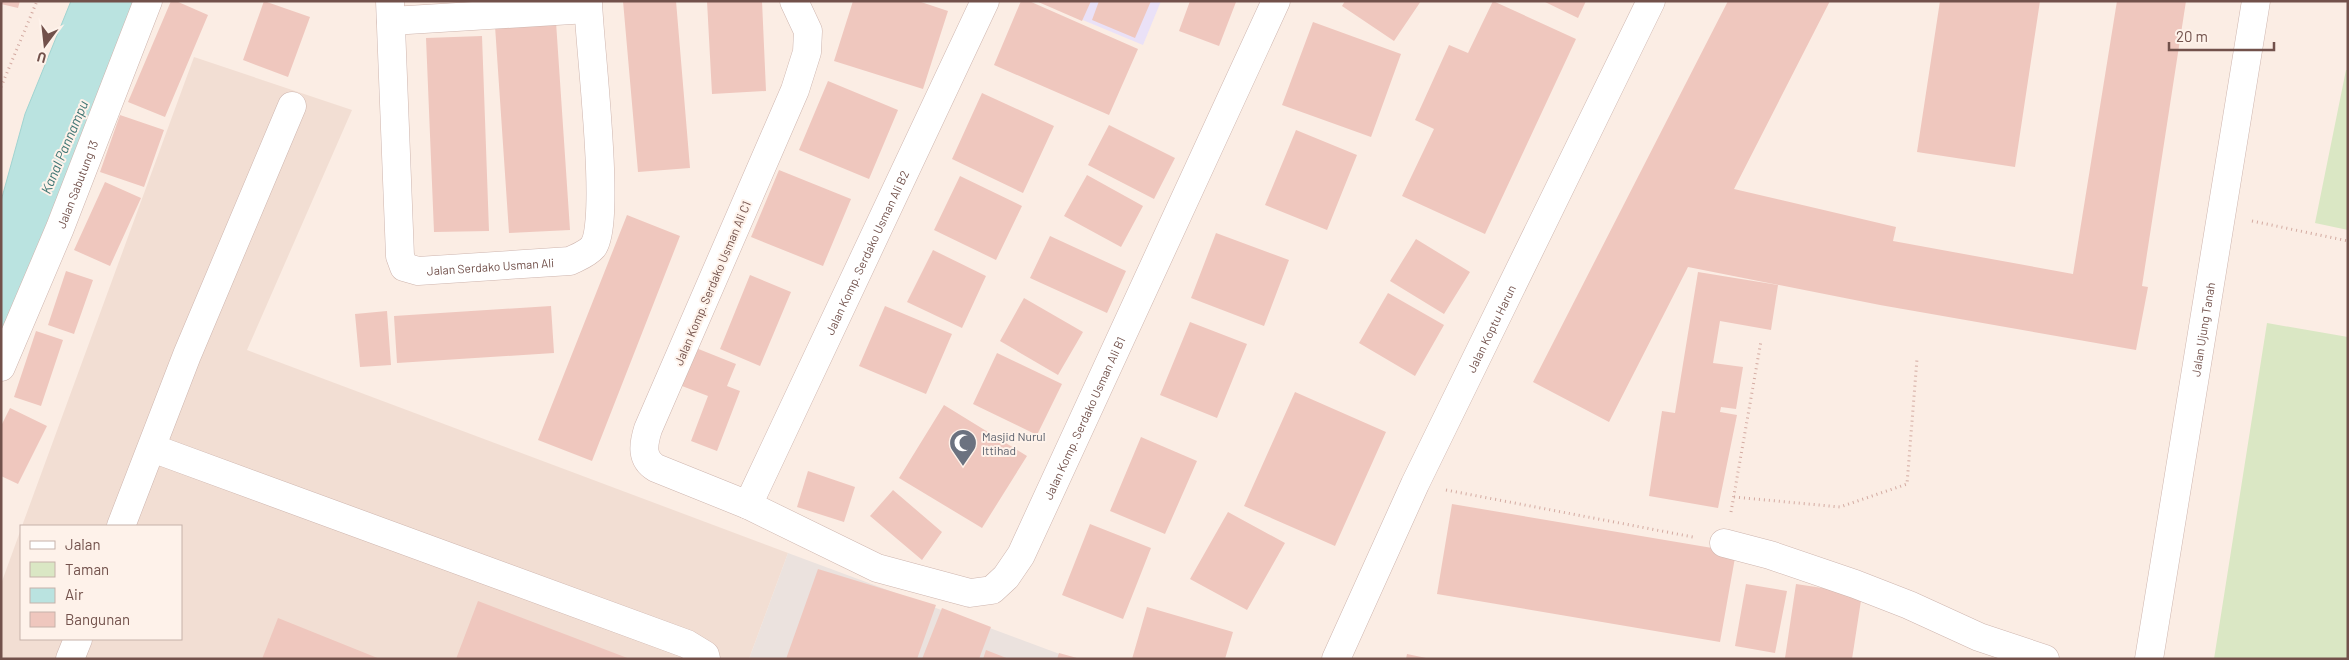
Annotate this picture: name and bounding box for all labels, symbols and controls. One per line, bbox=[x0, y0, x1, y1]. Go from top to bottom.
north arrow bbox=[20, 20, 70, 70]
scale bar bbox=[2169, 20, 2274, 52]
text: 20 m bbox=[2176, 27, 2208, 45]
text: U bbox=[35, 49, 48, 67]
water label: Kanal Pannampu bbox=[37, 98, 91, 196]
street label: Jalan Sabutung 13 bbox=[54, 138, 100, 230]
street label: Jalan Komp. Serdako Usman Ali B2 bbox=[822, 168, 911, 337]
street label: Jalan Komp. Serdako Usman Ali C1 bbox=[671, 199, 753, 367]
street label: Jalan Serdako Usman Ali bbox=[426, 255, 555, 277]
street label: Jalan Ujung Tanah bbox=[2188, 281, 2217, 377]
street label: Jalan Koptu Harun bbox=[1464, 283, 1518, 375]
street label: Jalan Komp. Serdako Usman Ali B1 bbox=[1041, 334, 1128, 502]
mosque icon: Masjid Nurul Ittihad bbox=[948, 428, 978, 467]
place label: Masjid Nurul Ittihad bbox=[982, 429, 1046, 457]
legend bbox=[20, 525, 182, 640]
text: Jalan bbox=[65, 535, 101, 553]
text: Taman bbox=[65, 560, 109, 578]
text: Air bbox=[65, 585, 84, 603]
text: Bangunan bbox=[65, 610, 130, 628]

